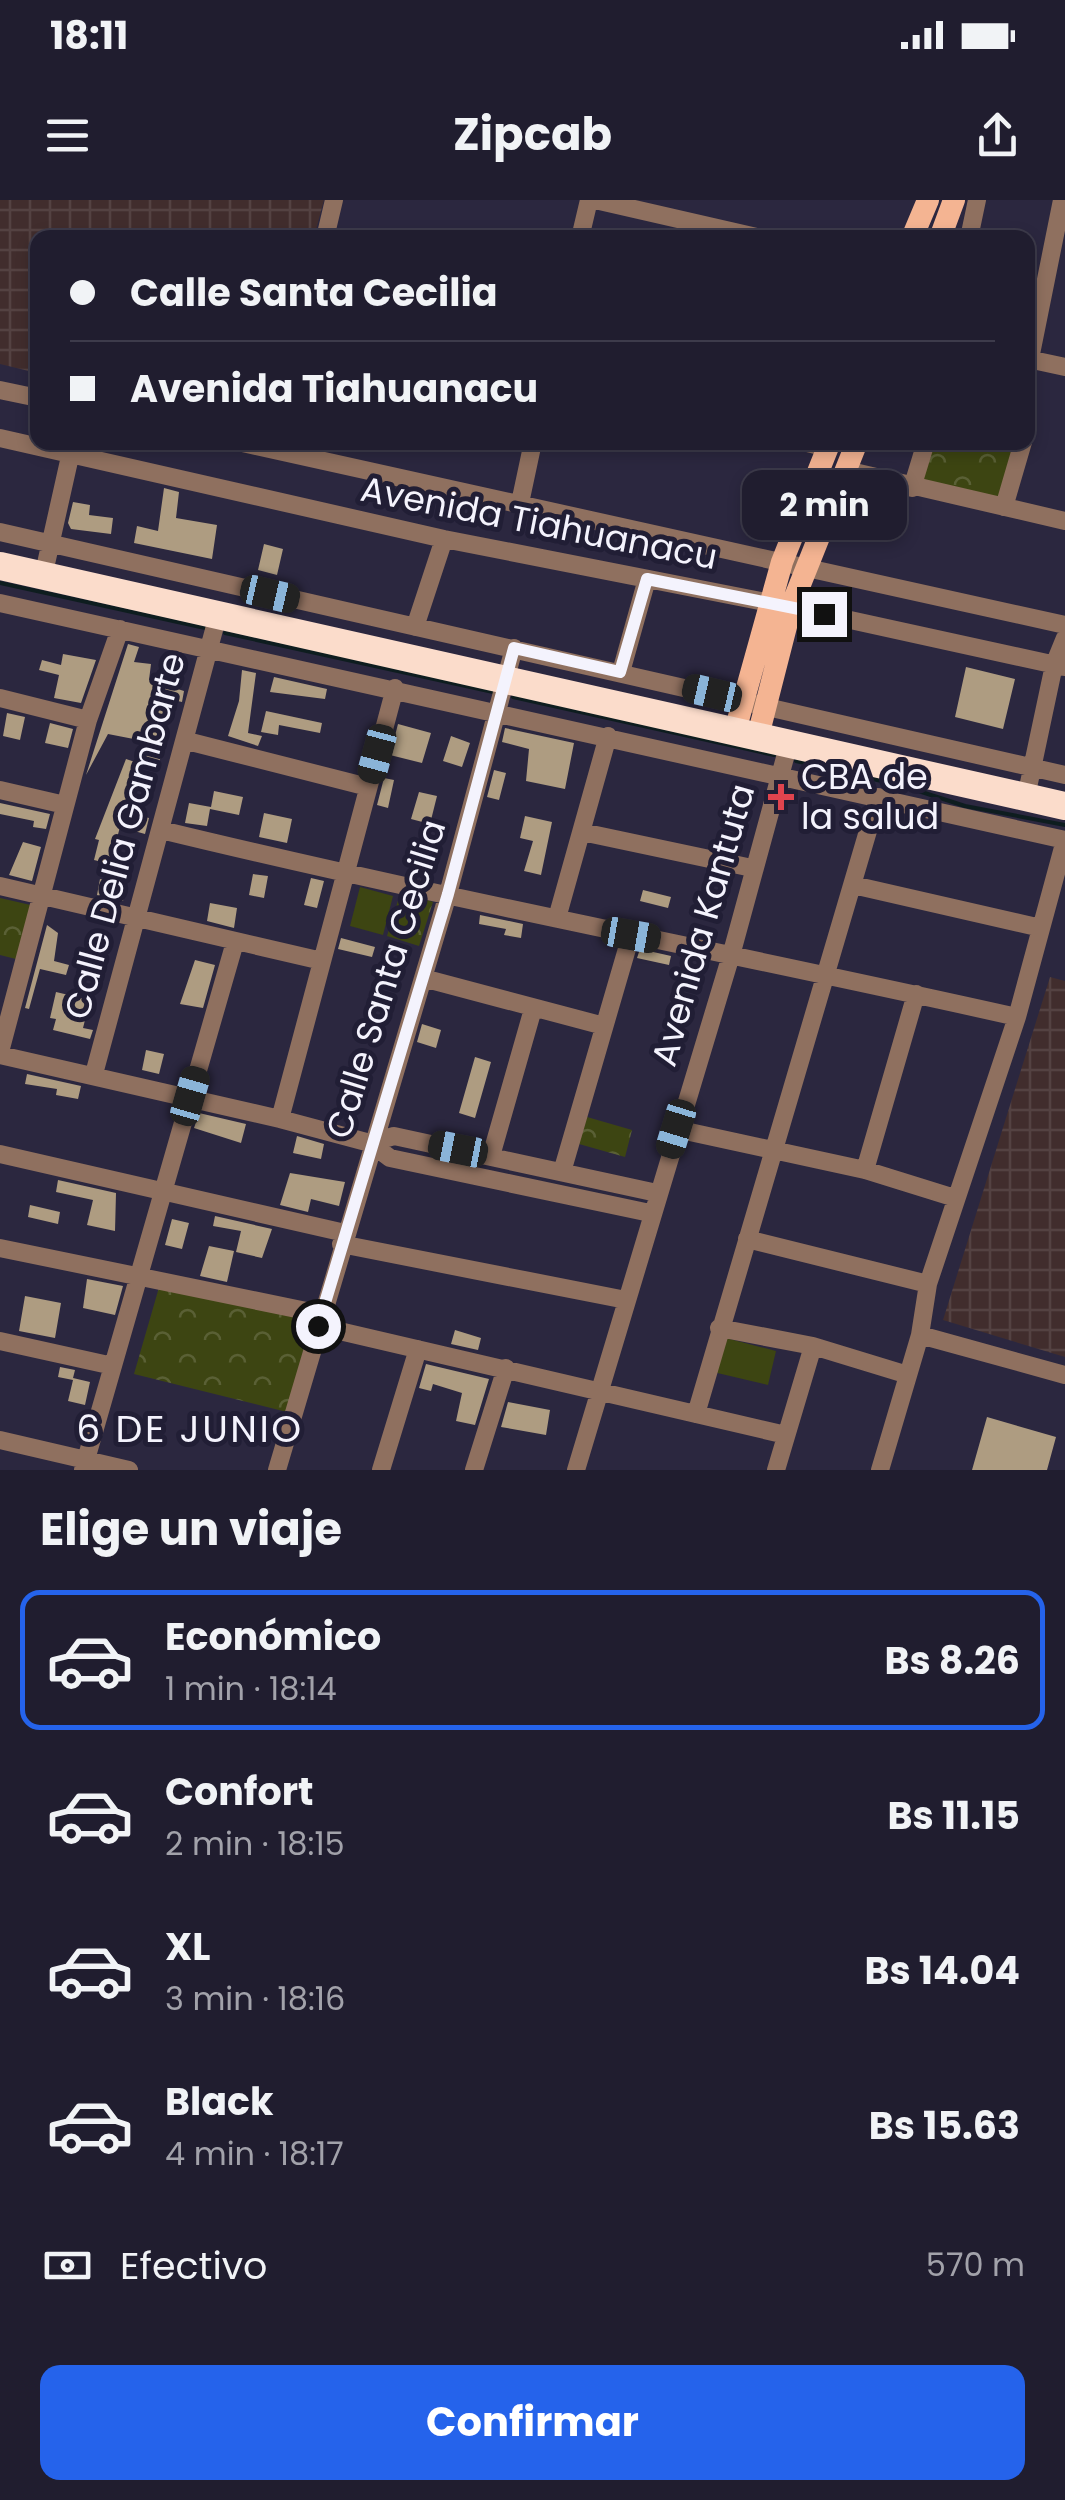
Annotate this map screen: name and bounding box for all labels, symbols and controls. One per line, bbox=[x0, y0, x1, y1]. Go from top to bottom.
text: 18:11 bbox=[50, 9, 128, 62]
text: Zipcab bbox=[453, 103, 612, 166]
icon: menu bbox=[40, 108, 95, 163]
icon: share bbox=[970, 108, 1025, 163]
text: Calle Santa Cecilia bbox=[130, 266, 498, 319]
text: Avenida Tiahuanacu bbox=[130, 362, 538, 415]
street label: Avenida Tiahuanacu bbox=[357, 464, 721, 581]
callout: 2 min bbox=[742, 469, 906, 539]
text: 2 min bbox=[780, 482, 869, 527]
car bbox=[237, 573, 303, 615]
route end bbox=[802, 592, 847, 637]
street label: Calle Delia Gambarte bbox=[52, 647, 197, 1024]
car bbox=[679, 672, 745, 714]
car bbox=[355, 721, 399, 787]
place label: CBA de la salud bbox=[801, 752, 939, 841]
street label: Avenida Kantuta bbox=[639, 778, 766, 1072]
marker: CBA de la salud bbox=[770, 786, 792, 808]
street label: Calle Santa Cecilia bbox=[314, 814, 457, 1144]
car bbox=[599, 915, 663, 955]
car bbox=[167, 1063, 213, 1129]
car bbox=[653, 1096, 699, 1162]
car bbox=[426, 1129, 490, 1169]
route start bbox=[296, 1304, 341, 1349]
district label: 6 DE JUNIO bbox=[76, 1402, 304, 1455]
text: Elige un viaje bbox=[40, 1498, 342, 1561]
text: Económico bbox=[165, 1610, 381, 1663]
icon: car bbox=[45, 1615, 135, 1705]
text: Bs 8.26 bbox=[884, 1634, 1020, 1687]
text: 1 min · 18:14 bbox=[165, 1666, 337, 1711]
text: Confort bbox=[165, 1765, 313, 1818]
icon: car bbox=[45, 1770, 135, 1860]
text: Bs 11.15 bbox=[887, 1789, 1020, 1842]
text: 2 min · 18:15 bbox=[165, 1821, 345, 1866]
text: XL bbox=[165, 1920, 210, 1973]
icon: car bbox=[45, 1925, 135, 2015]
text: Bs 14.04 bbox=[864, 1944, 1020, 1997]
text: 3 min · 18:16 bbox=[165, 1976, 345, 2021]
text: Black bbox=[165, 2075, 274, 2128]
icon: car bbox=[45, 2080, 135, 2170]
text: Bs 15.63 bbox=[869, 2099, 1020, 2152]
text: 4 min · 18:17 bbox=[165, 2131, 344, 2176]
icon: cash bbox=[40, 2238, 95, 2293]
text: Efectivo bbox=[120, 2239, 267, 2292]
text: 570 m bbox=[926, 2242, 1025, 2287]
button: Confirmar bbox=[40, 2365, 1025, 2480]

